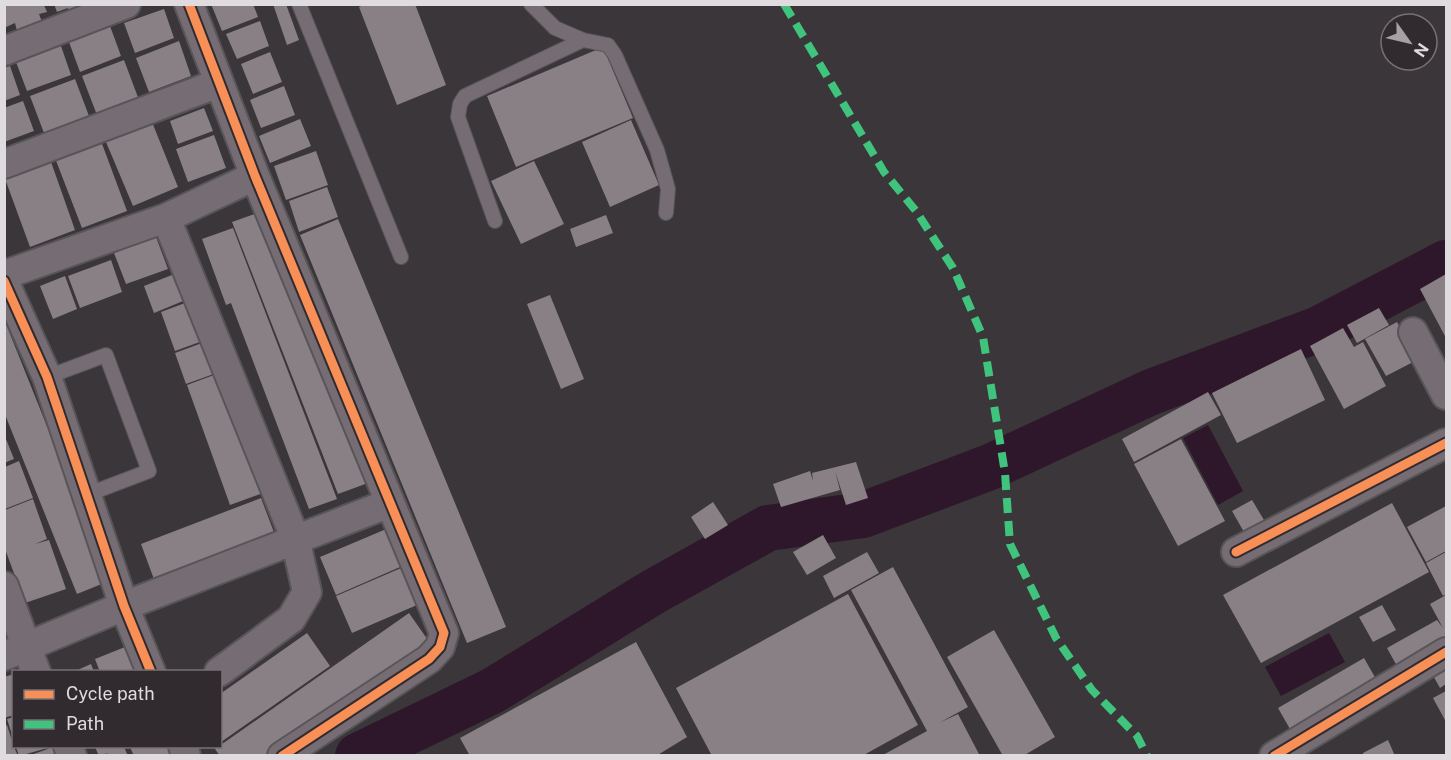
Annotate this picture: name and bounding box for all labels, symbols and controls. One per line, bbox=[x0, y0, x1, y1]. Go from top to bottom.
north arrow bbox=[1379, 12, 1439, 72]
text: N bbox=[1410, 40, 1432, 61]
legend bbox=[12, 670, 222, 748]
text: Cycle path bbox=[66, 683, 155, 704]
text: Path bbox=[66, 713, 104, 734]

